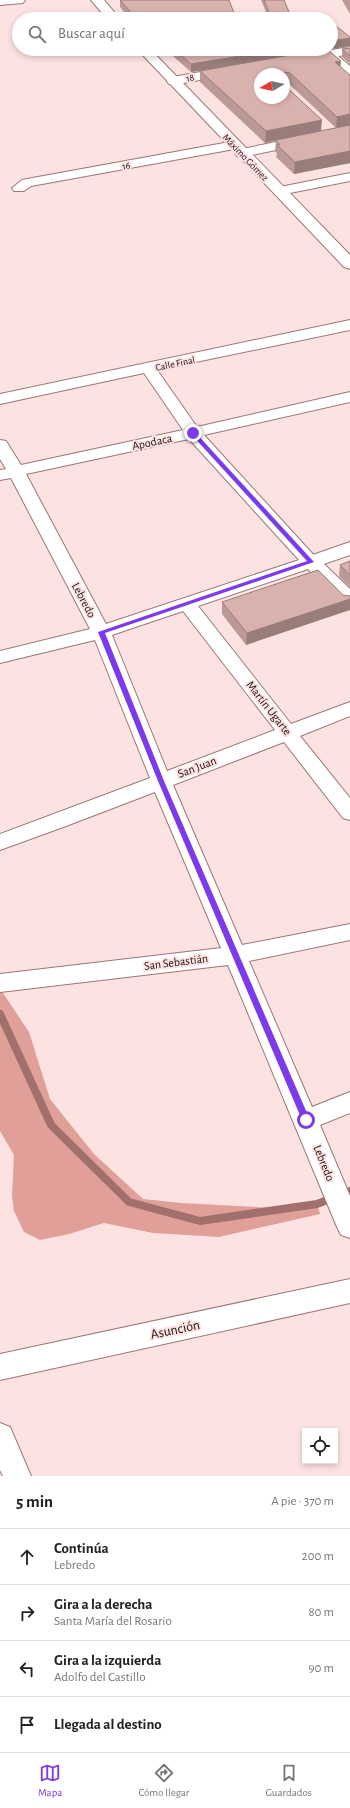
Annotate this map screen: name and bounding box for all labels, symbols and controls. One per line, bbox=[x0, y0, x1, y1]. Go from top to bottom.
search box bbox=[12, 12, 338, 56]
icon: search bbox=[26, 23, 48, 45]
text: Buscar aquí bbox=[58, 26, 125, 41]
north arrow bbox=[254, 68, 290, 104]
street label: 18 bbox=[185, 72, 195, 84]
street label: Máximo Gómez bbox=[220, 132, 270, 183]
street label: 16 bbox=[121, 160, 131, 172]
street label: Calle Final bbox=[155, 355, 196, 373]
route end bbox=[184, 424, 202, 442]
street label: Apodaca bbox=[131, 432, 173, 452]
street label: Lebredo bbox=[70, 580, 98, 620]
street label: Martín Ugarte bbox=[244, 679, 294, 737]
street label: San Juan bbox=[176, 754, 218, 780]
street label: San Sebastián bbox=[143, 952, 209, 972]
route start bbox=[297, 1111, 315, 1129]
street label: Lebredo bbox=[311, 1143, 337, 1183]
street label: Asunción bbox=[149, 1318, 201, 1342]
map controls bbox=[302, 1428, 338, 1464]
button: locate bbox=[302, 1428, 338, 1464]
text: 5 min bbox=[16, 1493, 53, 1510]
text: A pie · 370 m bbox=[271, 1495, 334, 1508]
text: Continúa bbox=[54, 1541, 109, 1556]
icon: ahead bbox=[16, 1546, 38, 1568]
text: 200 m bbox=[302, 1550, 334, 1563]
text: Lebredo bbox=[54, 1559, 95, 1572]
text: Gira a la derecha bbox=[54, 1597, 153, 1612]
icon: right bbox=[16, 1602, 38, 1624]
text: 80 m bbox=[308, 1606, 334, 1619]
text: Santa María del Rosario bbox=[54, 1615, 172, 1628]
text: Gira a la izquierda bbox=[54, 1653, 161, 1668]
icon: left bbox=[16, 1658, 38, 1680]
text: 90 m bbox=[308, 1662, 334, 1675]
text: Adolfo del Castillo bbox=[54, 1671, 146, 1684]
icon: arrive bbox=[16, 1714, 38, 1736]
text: Llegada al destino bbox=[54, 1717, 162, 1732]
tab: Mapa bbox=[38, 1762, 62, 1799]
tab: Cómo llegar bbox=[138, 1762, 189, 1799]
tab: Guardados bbox=[265, 1762, 312, 1799]

